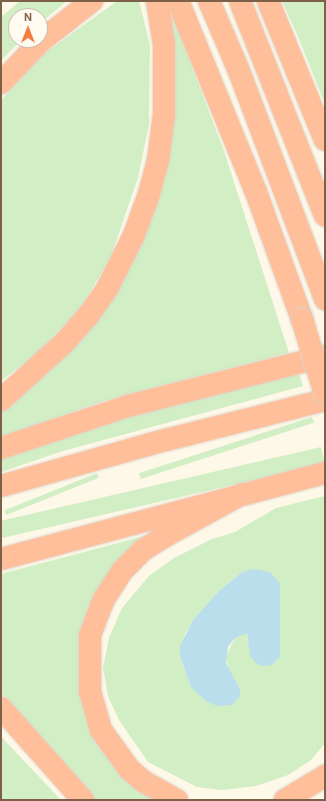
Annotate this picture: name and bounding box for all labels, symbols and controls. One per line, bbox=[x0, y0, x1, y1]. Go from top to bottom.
north arrow bbox=[8, 8, 48, 48]
text: N bbox=[24, 10, 32, 24]

